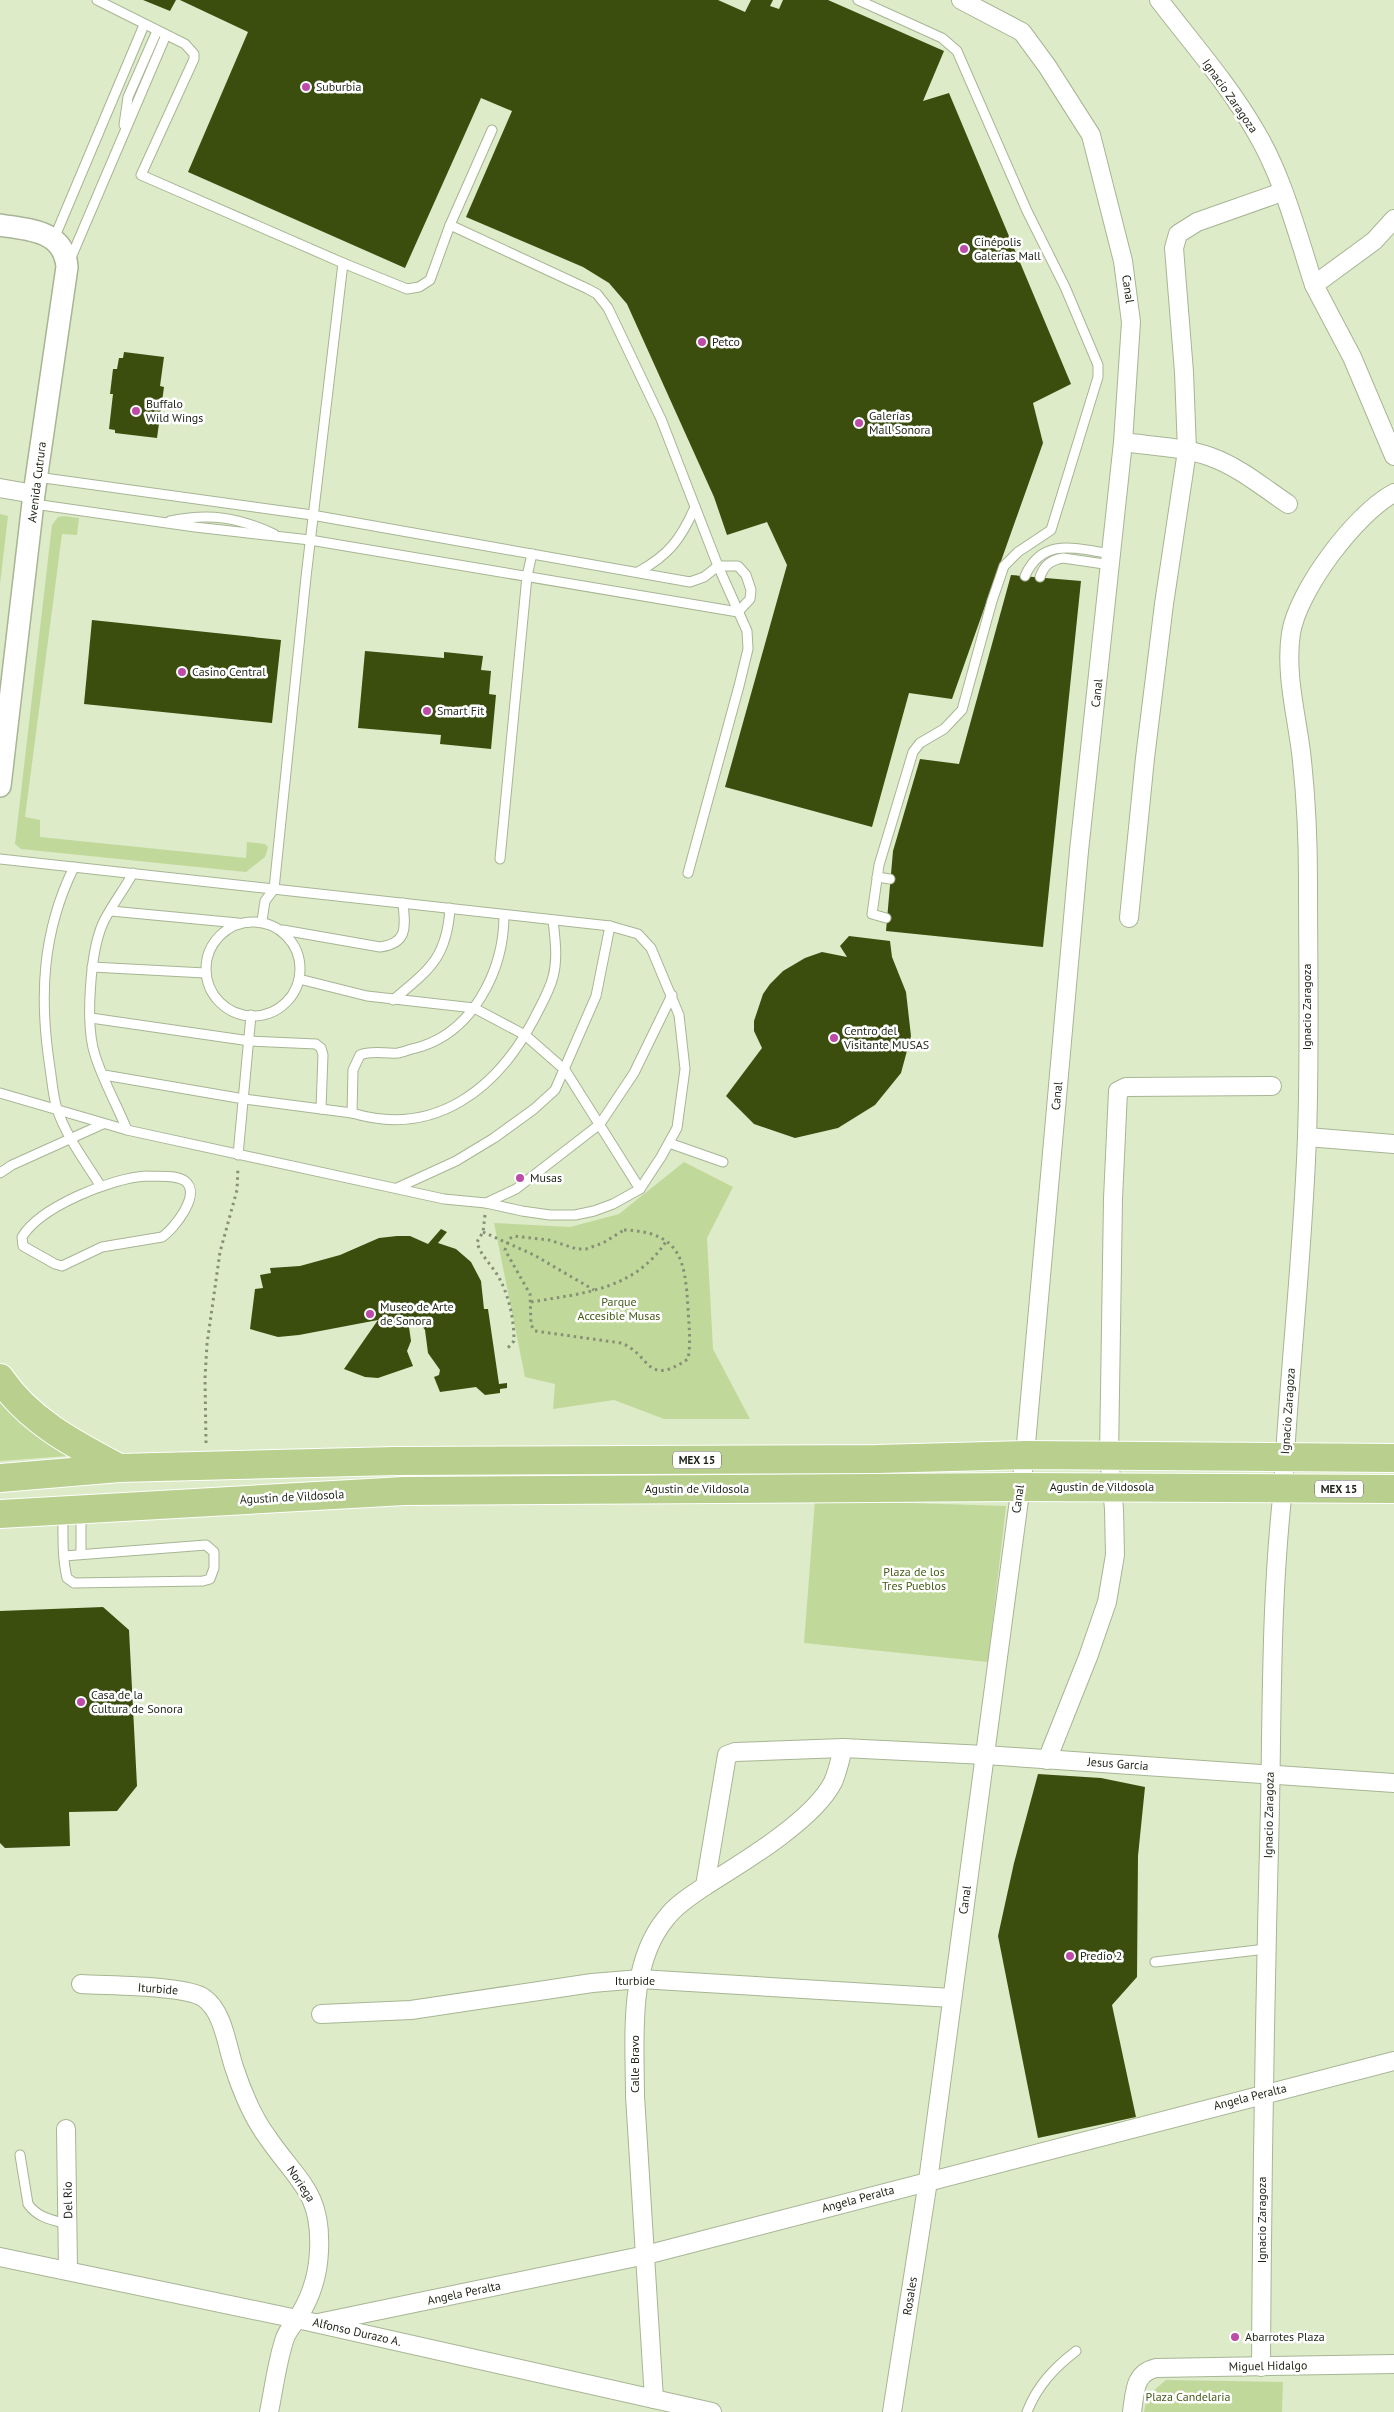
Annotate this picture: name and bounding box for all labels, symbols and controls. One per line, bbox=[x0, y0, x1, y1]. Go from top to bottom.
street label: Ignacio Zaragoza bbox=[1199, 56, 1261, 136]
place label: Suburbia bbox=[316, 79, 362, 94]
marker: Suburbia bbox=[300, 81, 312, 93]
place label: Cinépolis Galerías Mall bbox=[974, 234, 1041, 263]
marker: Cinépolis Galerías Mall bbox=[958, 243, 970, 255]
street label: Canal bbox=[1119, 274, 1138, 305]
place label: Petco bbox=[712, 334, 740, 349]
marker: Petco bbox=[696, 336, 708, 348]
place label: Buffalo Wild Wings bbox=[146, 396, 203, 425]
marker: Buffalo Wild Wings bbox=[130, 405, 142, 417]
place label: Galerías Mall Sonora bbox=[869, 408, 931, 437]
marker: Galerías Mall Sonora bbox=[853, 417, 865, 429]
street label: Avenida Cutrura bbox=[24, 441, 49, 523]
place label: Casino Central bbox=[192, 664, 266, 679]
marker: Casino Central bbox=[176, 666, 188, 678]
street label: Canal bbox=[1088, 677, 1106, 708]
place label: Smart Fit bbox=[437, 703, 484, 718]
marker: Smart Fit bbox=[421, 705, 433, 717]
street label: Ignacio Zaragoza bbox=[1299, 964, 1314, 1050]
place label: Centro del Visitante MUSAS bbox=[843, 1023, 929, 1052]
marker: Centro del Visitante MUSAS bbox=[828, 1032, 840, 1044]
street label: Canal bbox=[1048, 1081, 1065, 1111]
place label: Musas bbox=[530, 1170, 562, 1185]
marker: Musas bbox=[514, 1172, 526, 1184]
park label: Parque Accesible Musas bbox=[578, 1294, 660, 1323]
place label: Museo de Arte de Sonora bbox=[380, 1299, 453, 1328]
marker: Museo de Arte de Sonora bbox=[364, 1308, 376, 1320]
street label: Ignacio Zaragoza bbox=[1277, 1367, 1298, 1455]
road number: MEX 15 bbox=[673, 1452, 721, 1468]
street label: Agustin de Vildosola bbox=[1050, 1479, 1154, 1494]
road number: MEX 15 bbox=[1315, 1480, 1363, 1498]
street label: Agustin de Vildosola bbox=[645, 1481, 749, 1496]
street label: Canal bbox=[1008, 1483, 1027, 1514]
street label: Agustin de Vildosola bbox=[239, 1486, 345, 1507]
park label: Plaza de los Tres Pueblos bbox=[882, 1564, 946, 1593]
place label: Casa de la Cultura de Sonora bbox=[91, 1687, 183, 1716]
marker: Casa de la Cultura de Sonora bbox=[75, 1696, 87, 1708]
street label: Jesus Garcia bbox=[1086, 1754, 1149, 1773]
street label: Ignacio Zaragoza bbox=[1260, 1771, 1277, 1858]
street label: Canal bbox=[955, 1884, 974, 1915]
place label: Predio 2 bbox=[1080, 1948, 1122, 1963]
marker: Predio 2 bbox=[1064, 1950, 1076, 1962]
street label: Iturbide bbox=[615, 1973, 655, 1988]
street label: Iturbide bbox=[137, 1980, 179, 1997]
street label: Calle Bravo bbox=[627, 2035, 642, 2093]
street label: Angela Peralta bbox=[1212, 2080, 1288, 2113]
street label: Noriega bbox=[284, 2163, 319, 2205]
street label: Ignacio Zaragoza bbox=[1254, 2177, 1269, 2263]
street label: Del Rio bbox=[60, 2181, 75, 2219]
street label: Angela Peralta bbox=[820, 2182, 896, 2215]
street label: Rosales bbox=[899, 2276, 920, 2316]
street label: Angela Peralta bbox=[426, 2277, 502, 2308]
street label: Alfonso Durazo A. bbox=[311, 2314, 403, 2349]
place label: Abarrotes Plaza bbox=[1245, 2329, 1325, 2344]
marker: Abarrotes Plaza bbox=[1229, 2331, 1241, 2343]
street label: Miguel Hidalgo bbox=[1229, 2357, 1307, 2374]
park label: Plaza Candelaria bbox=[1145, 2389, 1231, 2404]

